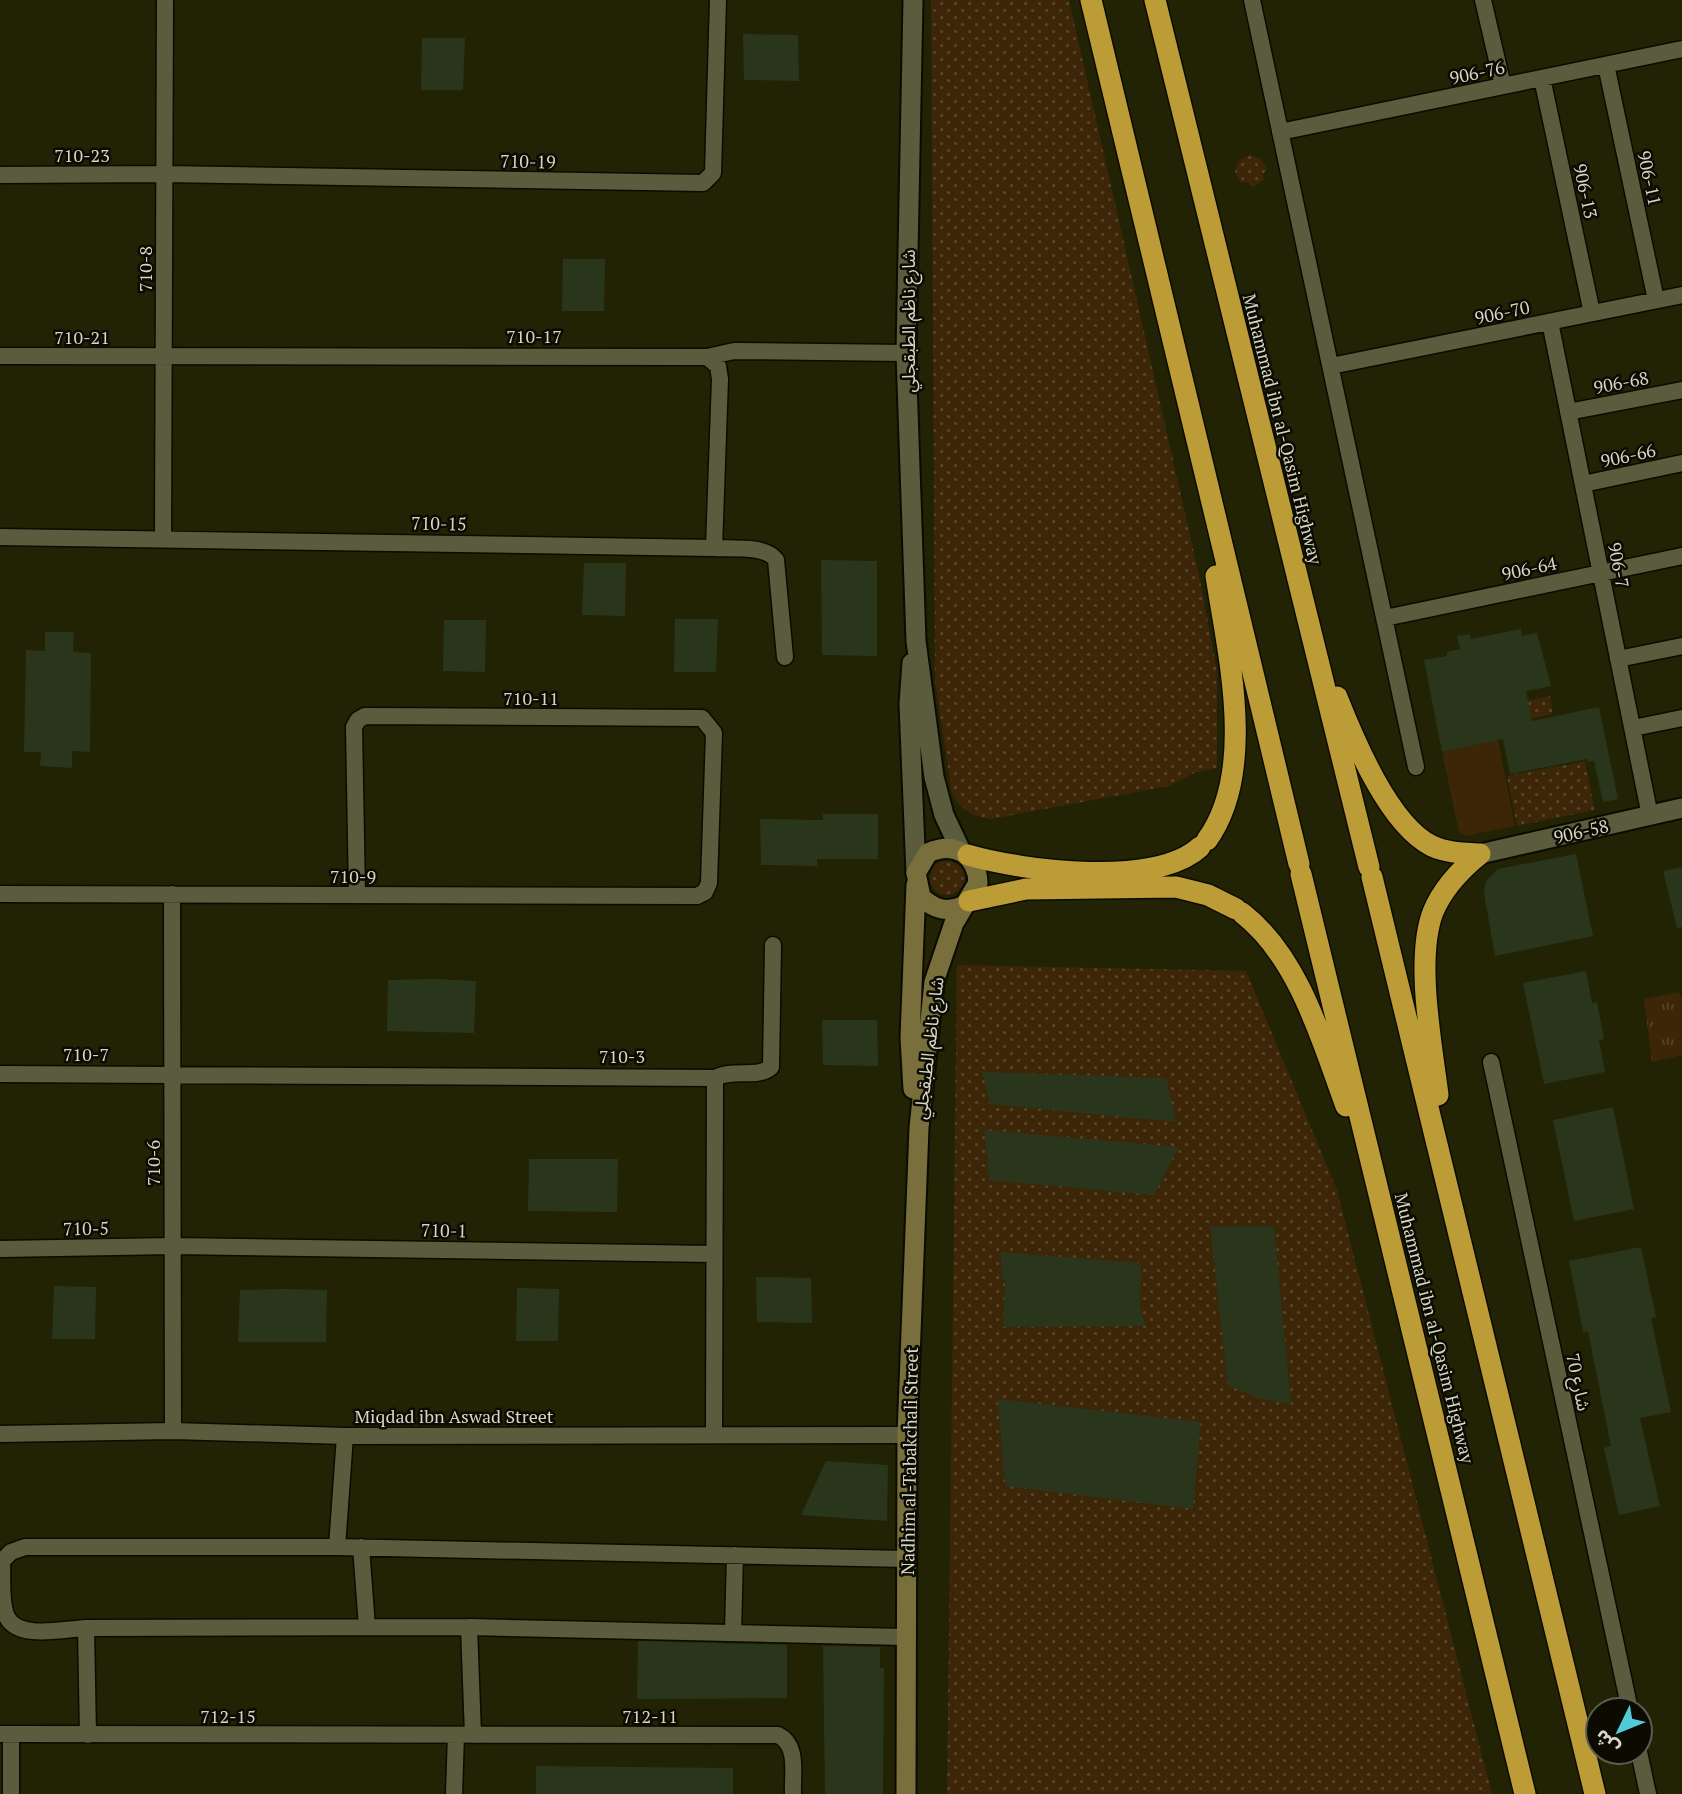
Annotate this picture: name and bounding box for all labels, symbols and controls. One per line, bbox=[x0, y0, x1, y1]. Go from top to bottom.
street label: 906-76 bbox=[1447, 54, 1507, 90]
street label: 710-23 bbox=[54, 143, 110, 167]
street label: 906-11 bbox=[1632, 148, 1668, 208]
street label: 710-19 bbox=[500, 149, 556, 173]
street label: 906-13 bbox=[1568, 161, 1604, 221]
street label: 710-8 bbox=[133, 246, 157, 292]
street label: شارع ناظم الطبقجلي bbox=[896, 249, 923, 393]
street label: Muhammad ibn al-Qasim Highway bbox=[1238, 291, 1328, 568]
street label: 906-70 bbox=[1472, 294, 1532, 330]
street label: 710-17 bbox=[506, 324, 562, 348]
street label: 710-21 bbox=[54, 325, 110, 349]
street label: 906-68 bbox=[1591, 365, 1651, 399]
street label: 906-66 bbox=[1598, 437, 1658, 473]
street label: 710-15 bbox=[411, 511, 467, 535]
street label: 906-7 bbox=[1603, 540, 1635, 590]
street label: 906-64 bbox=[1499, 550, 1559, 586]
street label: 710-11 bbox=[503, 686, 559, 710]
street label: 906-58 bbox=[1551, 813, 1611, 849]
street label: 710-9 bbox=[330, 864, 376, 888]
street label: شارع ناظم الطبقجلي bbox=[907, 975, 952, 1121]
street label: 710-7 bbox=[63, 1042, 109, 1066]
street label: 710-3 bbox=[599, 1044, 645, 1068]
street label: 710-6 bbox=[141, 1140, 165, 1186]
street label: Muhammad ibn al-Qasim Highway bbox=[1390, 1190, 1480, 1467]
street label: 710-5 bbox=[63, 1216, 109, 1240]
street label: 710-1 bbox=[421, 1218, 467, 1242]
street label: Nadhim al-Tabakchali Street bbox=[895, 1346, 923, 1575]
street label: شارع 70 bbox=[1558, 1351, 1597, 1414]
street label: Miqdad ibn Aswad Street bbox=[355, 1404, 554, 1428]
north arrow bbox=[1584, 1696, 1654, 1766]
street label: 712-15 bbox=[200, 1704, 256, 1728]
street label: 712-11 bbox=[622, 1704, 678, 1728]
text: ش bbox=[1588, 1725, 1624, 1761]

